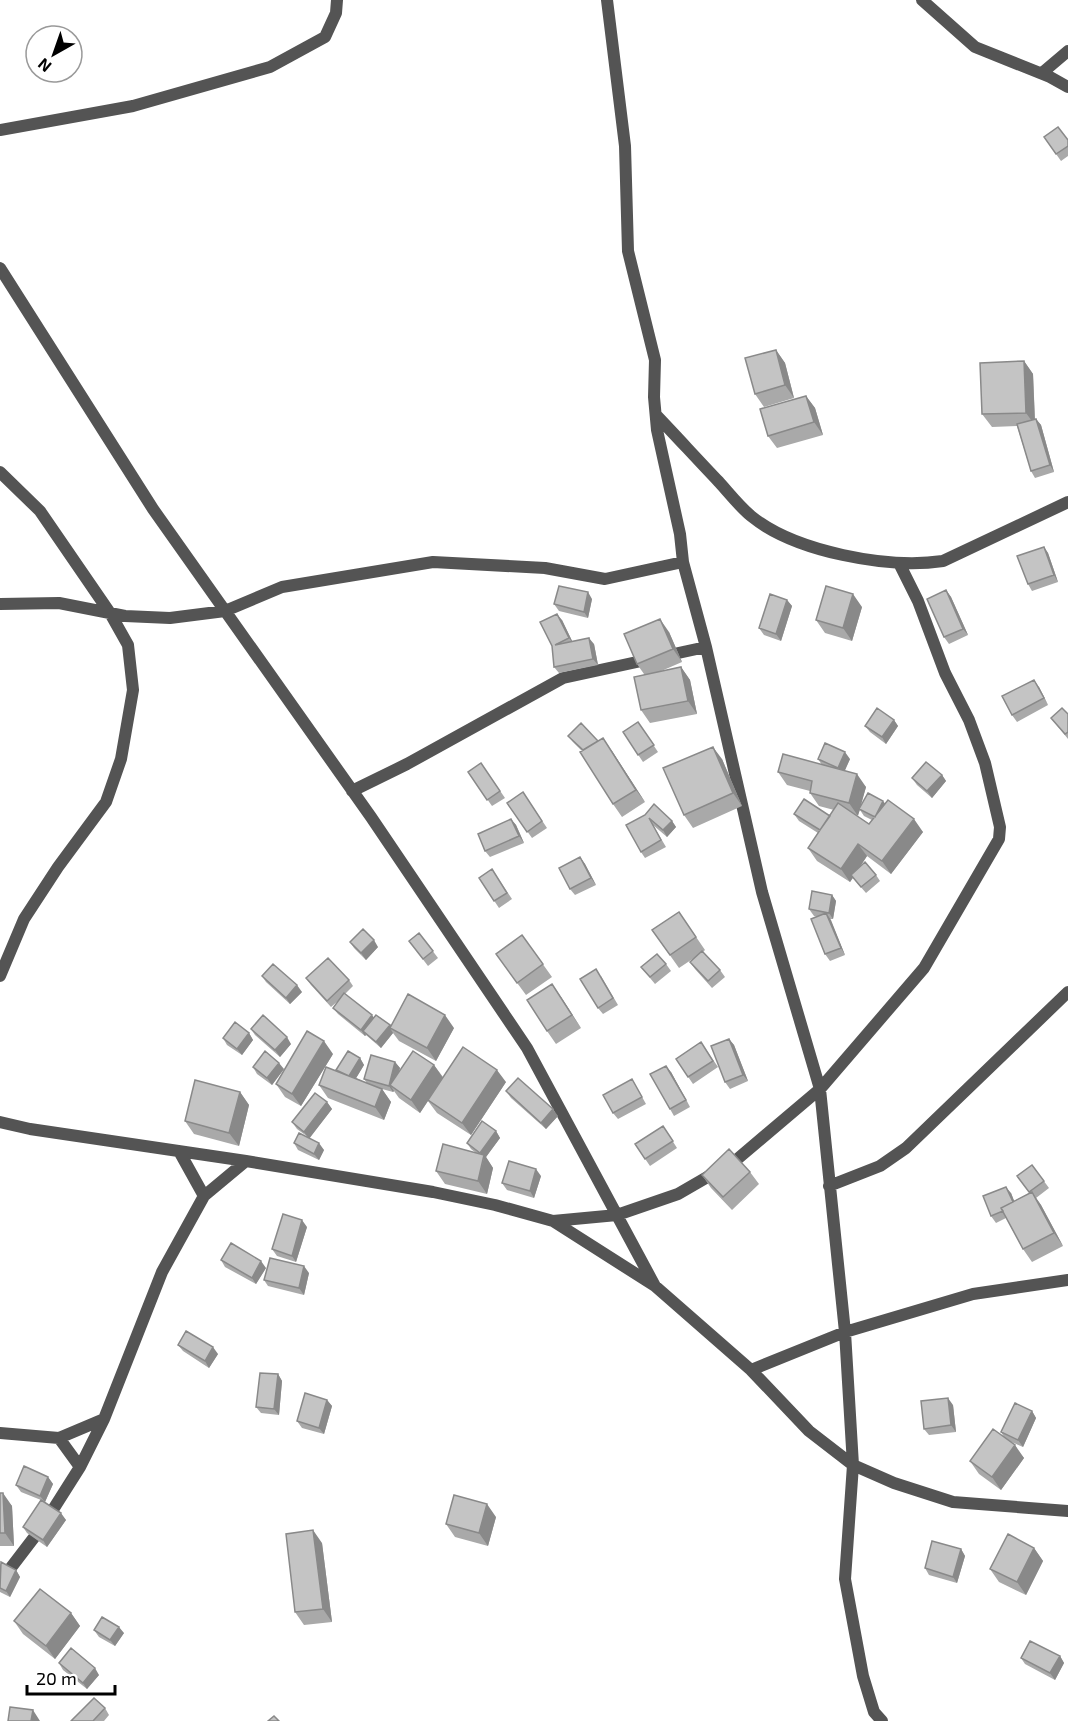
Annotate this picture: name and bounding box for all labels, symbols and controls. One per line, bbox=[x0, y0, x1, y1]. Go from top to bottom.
north arrow bbox=[24, 24, 84, 84]
text: N bbox=[34, 55, 55, 77]
scale bar bbox=[27, 1658, 116, 1696]
text: 20 m bbox=[36, 1667, 77, 1689]

